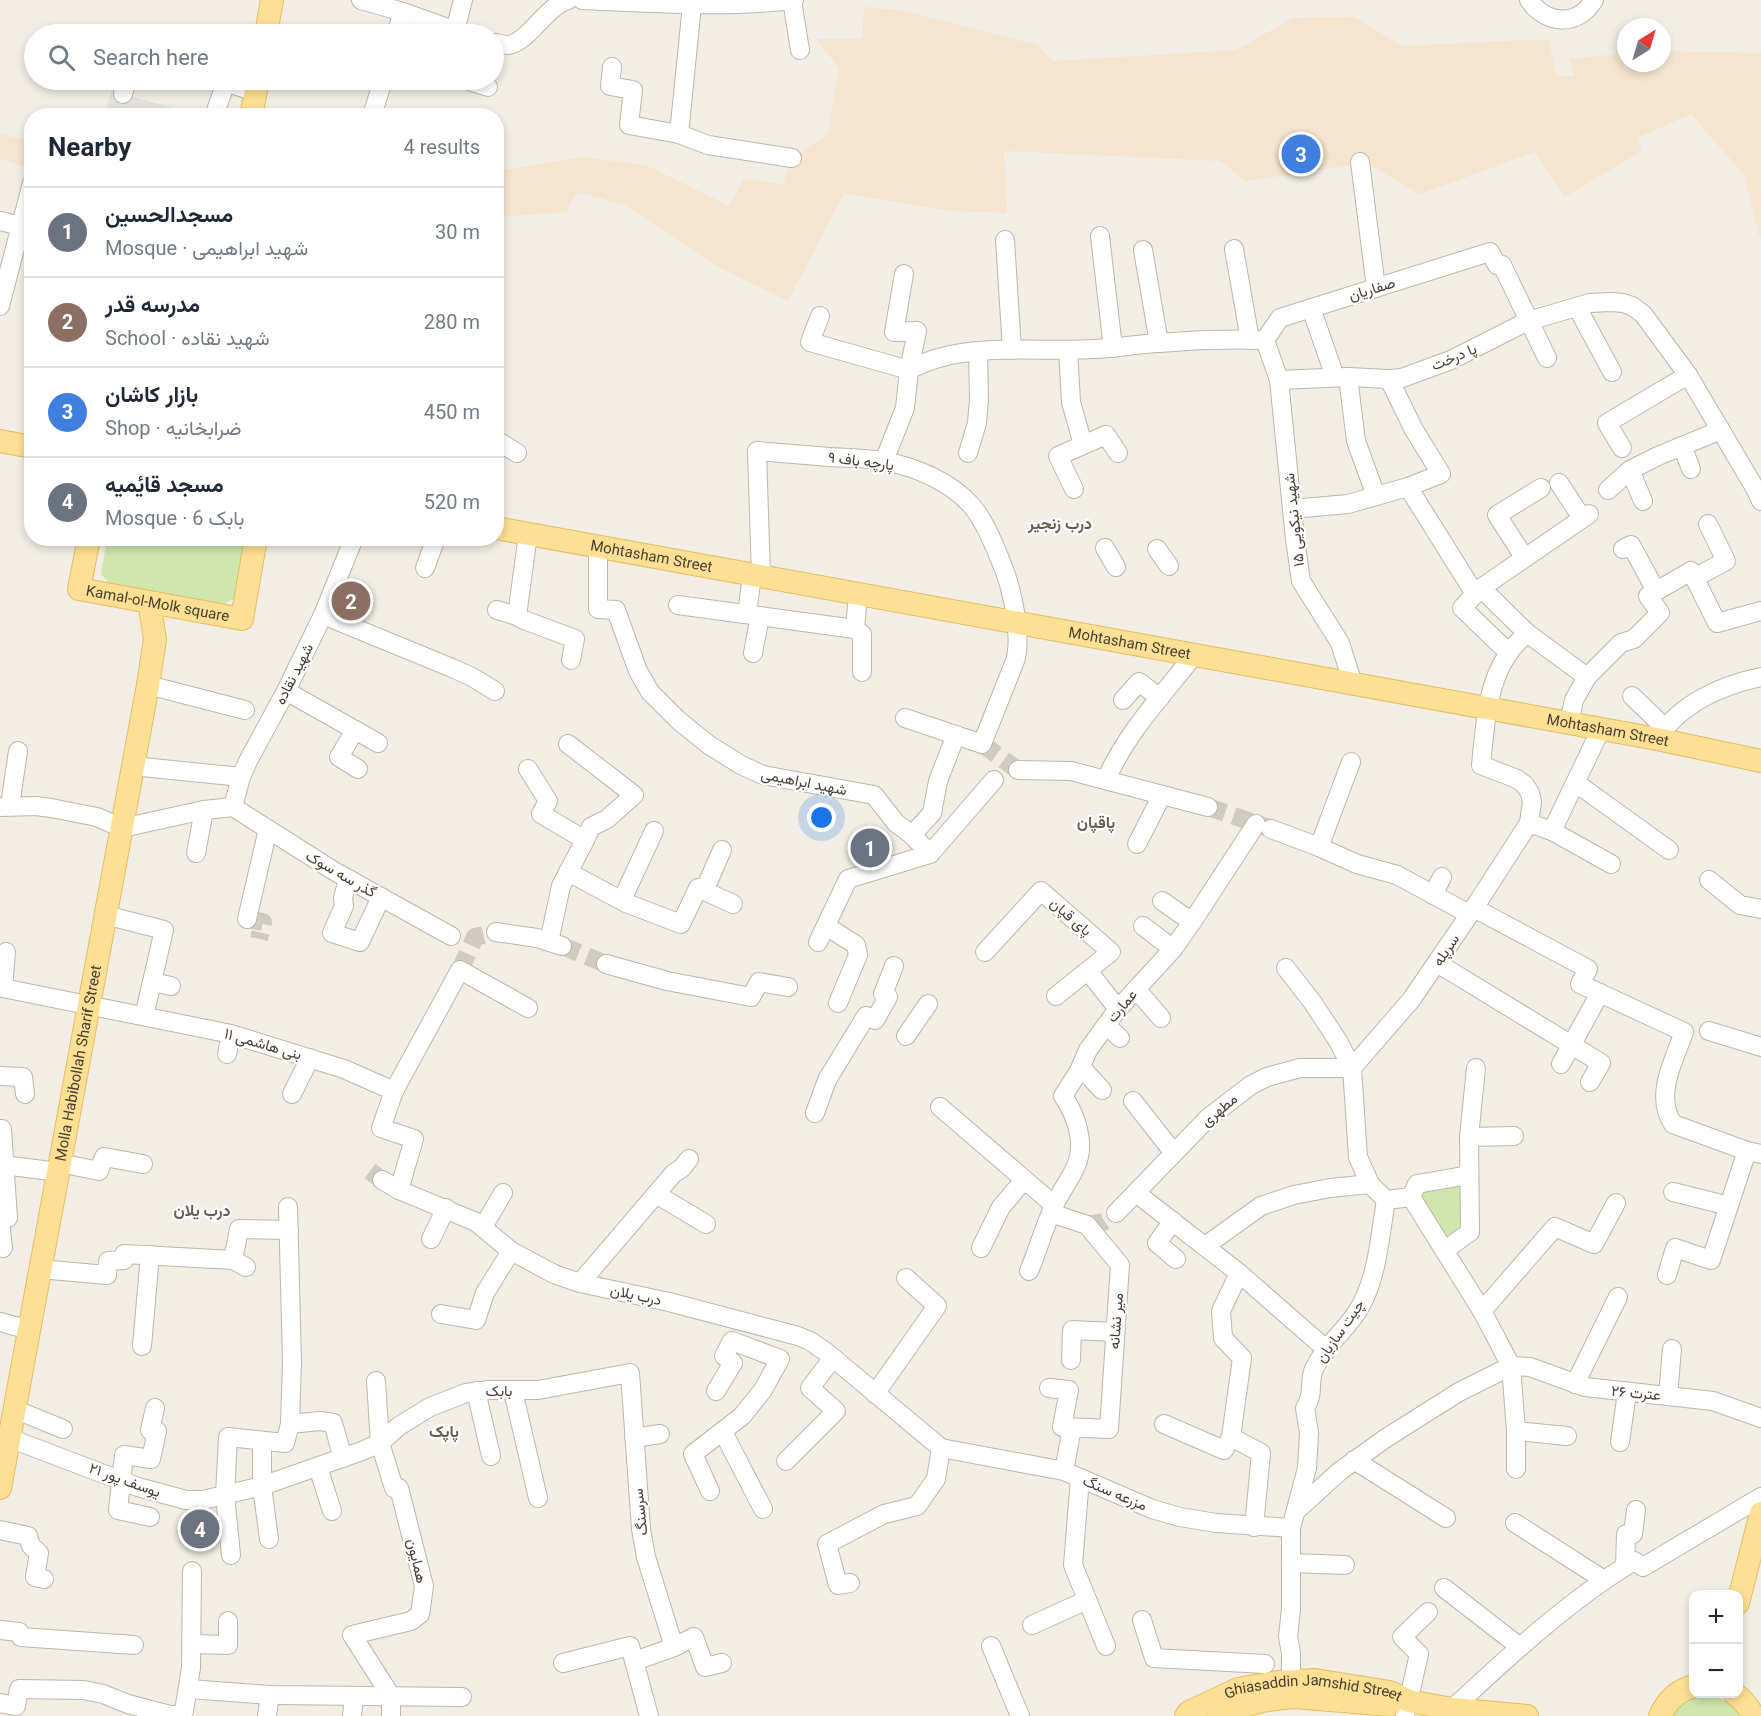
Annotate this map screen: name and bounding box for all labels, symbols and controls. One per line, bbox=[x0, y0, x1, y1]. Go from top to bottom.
north arrow bbox=[1617, 18, 1671, 72]
search box bbox=[24, 24, 504, 90]
icon: search bbox=[45, 41, 78, 74]
text: Search here bbox=[93, 45, 209, 70]
text: Nearby bbox=[48, 132, 131, 162]
pin: 3 bbox=[1282, 132, 1320, 176]
text: 4 results bbox=[404, 135, 480, 159]
text: مسجدالحسین bbox=[105, 202, 233, 227]
text: 1 bbox=[62, 220, 73, 244]
text: 30 m bbox=[435, 220, 480, 244]
text: Mosque · شهید ابراهیمی bbox=[105, 236, 308, 260]
street label: صفاریان bbox=[1346, 273, 1398, 305]
text: مدرسه قدر bbox=[105, 292, 200, 317]
text: 2 bbox=[62, 310, 73, 334]
text: 280 m bbox=[424, 310, 480, 334]
text: School · شهید نقاده bbox=[105, 326, 270, 350]
street label: پا درخت bbox=[1429, 339, 1480, 375]
text: بازار کاشان bbox=[105, 382, 198, 407]
text: 3 bbox=[62, 400, 73, 424]
text: 450 m bbox=[424, 400, 480, 424]
text: Shop · ضرابخانیه bbox=[105, 416, 242, 440]
street label: پارچه باف ۹ bbox=[827, 448, 895, 475]
text: مسجد قایٔمیه bbox=[105, 472, 224, 497]
street label: شهید نیکویی ۱۵ bbox=[1280, 472, 1309, 568]
text: 4 bbox=[62, 490, 73, 514]
text: 520 m bbox=[424, 490, 480, 514]
text: Mosque · بابک 6 bbox=[105, 506, 244, 530]
district label: درب زنجیر bbox=[1027, 514, 1092, 534]
street label: Mohtasham Street bbox=[589, 536, 714, 576]
pin: 2 bbox=[332, 578, 370, 624]
street label: Kamal-ol-Molk square bbox=[85, 581, 231, 626]
street label: Mohtasham Street bbox=[1067, 623, 1192, 663]
street label: شهید نقاده bbox=[271, 640, 317, 708]
street label: Mohtasham Street bbox=[1545, 710, 1671, 750]
street label: شهید ابراهیمی bbox=[759, 765, 849, 800]
your location bbox=[807, 803, 836, 832]
district label: پاقپان bbox=[1077, 813, 1115, 834]
pin: 1 bbox=[850, 826, 890, 870]
street label: گذر سه سوک bbox=[303, 847, 380, 902]
street label: پای قپان bbox=[1046, 894, 1096, 941]
street label: سرپله bbox=[1429, 930, 1464, 970]
street label: Molla Habibollah Sharif Street bbox=[51, 964, 105, 1163]
street label: عمارت bbox=[1103, 986, 1141, 1026]
street label: بنی هاشمی ۱۱ bbox=[222, 1024, 304, 1065]
street label: مطهری bbox=[1197, 1090, 1242, 1131]
district label: درب یلان bbox=[174, 1201, 230, 1221]
street label: درب یلان bbox=[609, 1281, 663, 1309]
street label: میر نشانه bbox=[1105, 1292, 1127, 1350]
street label: چیت سازیان bbox=[1312, 1296, 1369, 1367]
street label: بابک bbox=[486, 1382, 512, 1400]
street label: عترت ۲۶ bbox=[1610, 1382, 1662, 1404]
district label: پاپک bbox=[429, 1422, 459, 1443]
street label: یوسف پور ۲۱ bbox=[86, 1459, 163, 1502]
street label: مزرعه سنگ bbox=[1080, 1471, 1150, 1515]
street label: سرسنگ bbox=[629, 1487, 651, 1537]
pin: 4 bbox=[180, 1506, 220, 1552]
street label: همایون bbox=[403, 1537, 431, 1585]
map controls bbox=[1689, 1590, 1743, 1698]
button: + bbox=[1689, 1590, 1743, 1644]
button: − bbox=[1689, 1644, 1743, 1698]
street label: Ghiasaddin Jamshid Street bbox=[1221, 1671, 1405, 1705]

